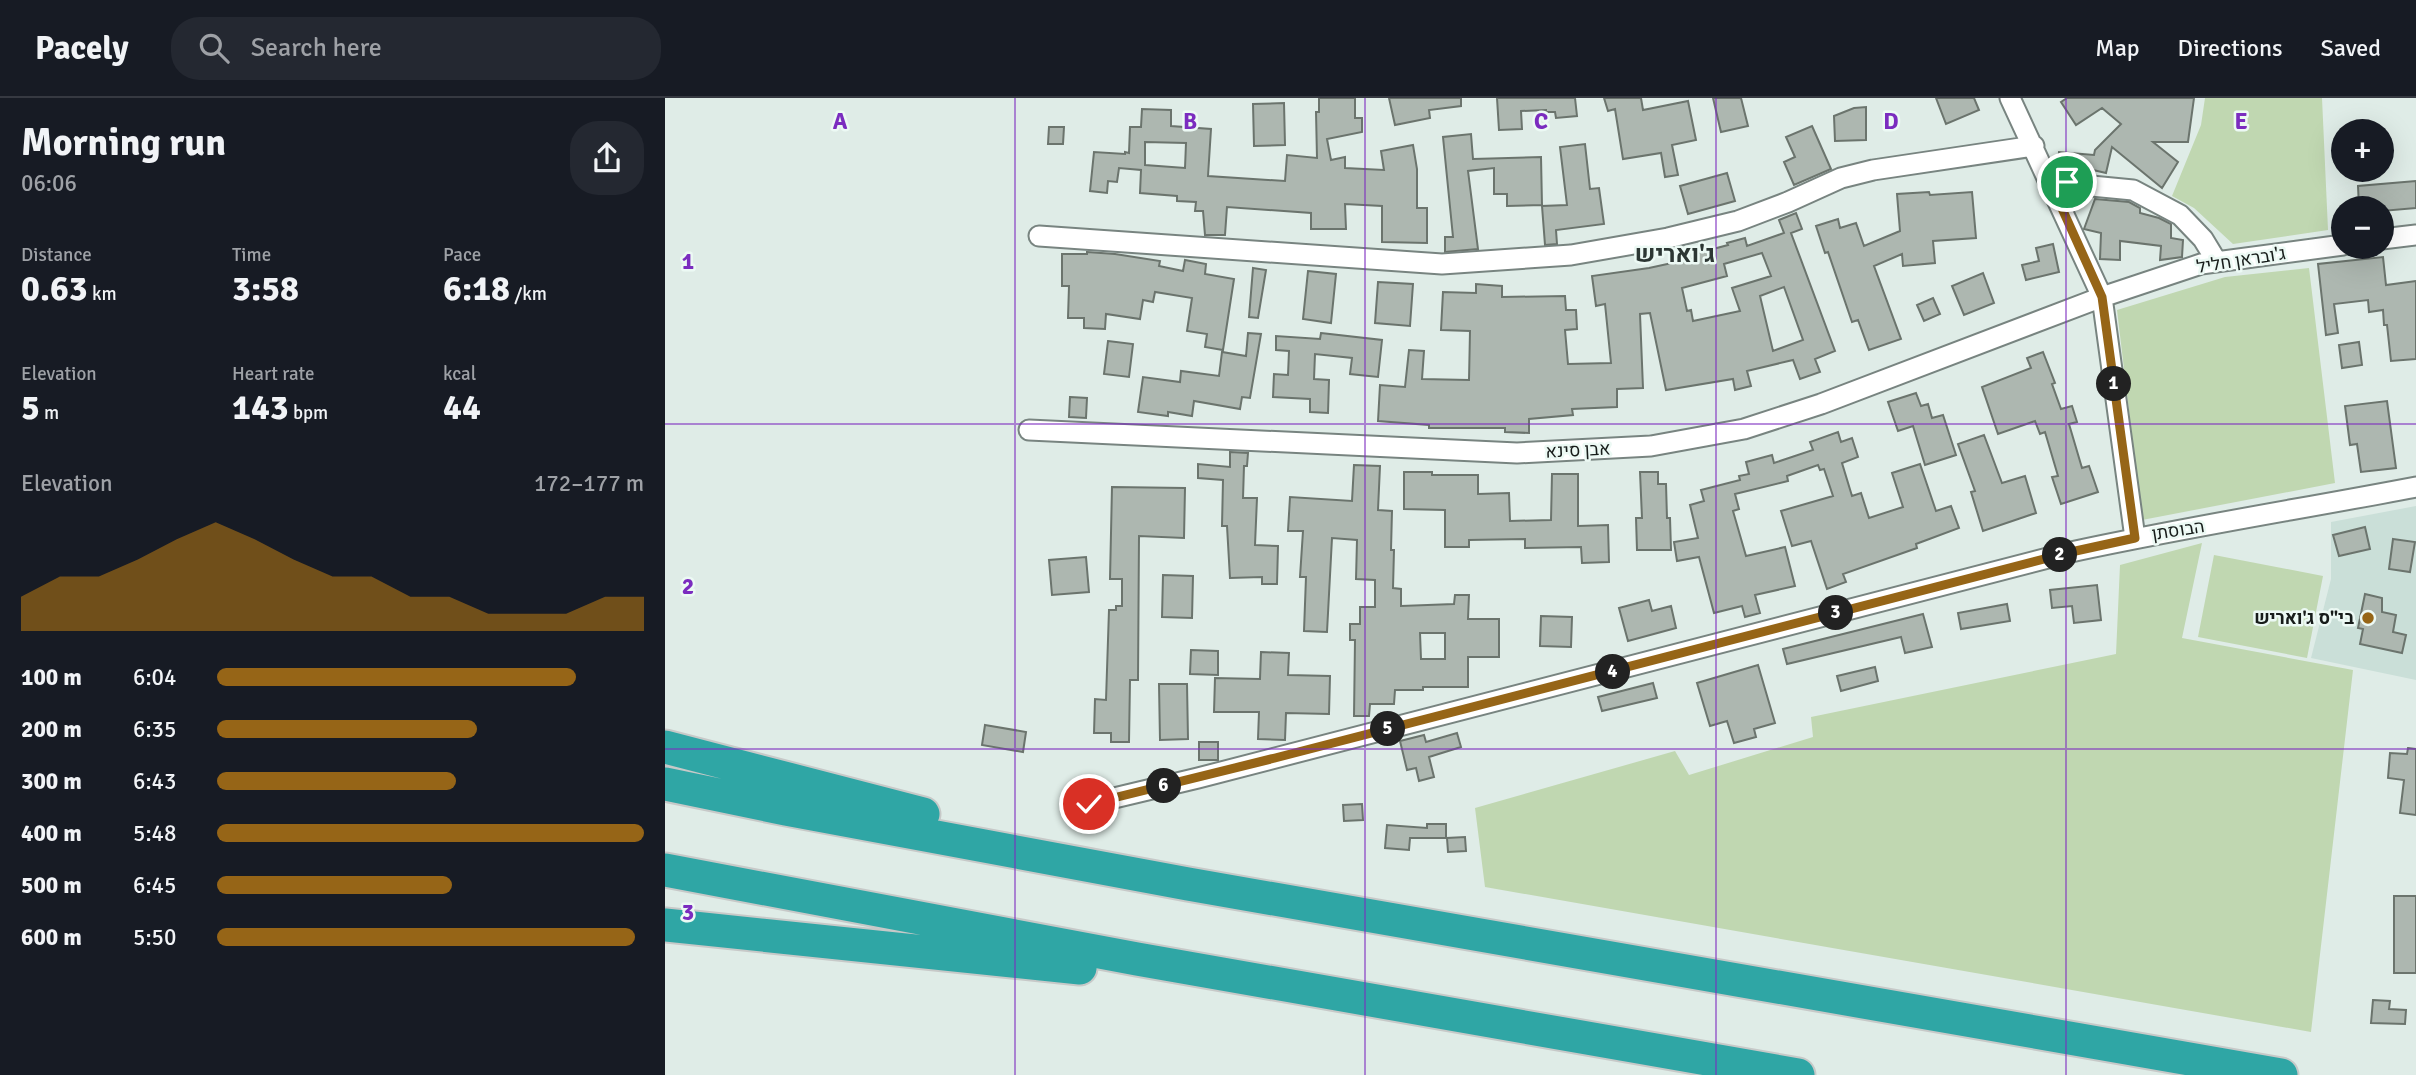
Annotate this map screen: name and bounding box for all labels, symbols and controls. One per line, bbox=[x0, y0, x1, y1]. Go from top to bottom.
search box bbox=[171, 17, 661, 80]
text: Pacely bbox=[35, 28, 129, 69]
icon: search bbox=[195, 29, 233, 67]
text: Search here bbox=[251, 32, 382, 64]
text: Map bbox=[2095, 33, 2140, 63]
text: Directions bbox=[2178, 33, 2283, 63]
text: Saved bbox=[2321, 33, 2381, 63]
text: A bbox=[833, 107, 848, 136]
text: B bbox=[1183, 107, 1197, 136]
text: C bbox=[1534, 107, 1548, 136]
text: D bbox=[1883, 107, 1899, 136]
text: E bbox=[2234, 107, 2248, 136]
text: Morning run bbox=[21, 119, 226, 166]
map controls bbox=[2331, 119, 2394, 259]
button: + bbox=[2331, 119, 2394, 182]
button: share bbox=[570, 121, 644, 195]
pin bbox=[2037, 152, 2097, 212]
icon: arrive bbox=[2048, 163, 2086, 201]
text: 06:06 bbox=[21, 169, 77, 198]
button: − bbox=[2331, 196, 2394, 259]
district label: ג'ואריש bbox=[1635, 239, 1715, 269]
street label: ג'ובראן חליל bbox=[2195, 242, 2287, 278]
text: Distance bbox=[21, 243, 92, 267]
text: Time bbox=[232, 243, 271, 267]
text: Pace bbox=[443, 243, 481, 267]
text: 1 bbox=[682, 247, 694, 276]
text: 0.63 bbox=[21, 267, 88, 310]
text: 3:58 bbox=[232, 267, 299, 310]
text: 6:18 bbox=[443, 267, 510, 310]
text: km bbox=[88, 282, 117, 306]
text: /km bbox=[510, 282, 547, 306]
text: Elevation bbox=[21, 362, 97, 386]
text: Heart rate bbox=[232, 362, 314, 386]
text: kcal bbox=[443, 362, 476, 386]
pin: 1 bbox=[2097, 366, 2131, 402]
text: 1 bbox=[2108, 371, 2119, 395]
text: 5 bbox=[21, 386, 40, 429]
text: 143 bbox=[232, 386, 289, 429]
text: 44 bbox=[443, 386, 481, 429]
text: m bbox=[40, 401, 59, 425]
text: bpm bbox=[289, 401, 328, 425]
street label: אבן סינא bbox=[1545, 437, 1611, 463]
text: Elevation bbox=[21, 469, 113, 498]
text: 172–177 m bbox=[534, 469, 644, 498]
street label: הבוסתן bbox=[2150, 515, 2206, 545]
pin: 2 bbox=[2043, 538, 2077, 573]
text: 2 bbox=[2054, 542, 2065, 566]
text: 2 bbox=[682, 572, 694, 601]
pin: 3 bbox=[1819, 596, 1853, 630]
text: 3 bbox=[1830, 600, 1841, 624]
place label: בי"ס ג'ואריש bbox=[2254, 607, 2354, 629]
marker: בי"ס ג'ואריש bbox=[2360, 610, 2376, 626]
pin: 4 bbox=[1595, 654, 1630, 690]
text: 4 bbox=[1607, 659, 1618, 683]
text: 100 m bbox=[21, 663, 82, 692]
text: 6:04 bbox=[133, 663, 176, 692]
pin: 5 bbox=[1371, 712, 1405, 746]
text: 200 m bbox=[21, 715, 82, 744]
text: 6:35 bbox=[133, 715, 176, 744]
text: 5 bbox=[1382, 716, 1393, 740]
text: 300 m bbox=[21, 767, 82, 796]
text: 6:43 bbox=[133, 767, 176, 796]
pin: 6 bbox=[1147, 768, 1181, 804]
text: 6 bbox=[1158, 773, 1169, 797]
pin bbox=[1059, 774, 1119, 834]
icon: check bbox=[1070, 785, 1108, 823]
text: 400 m bbox=[21, 819, 82, 848]
text: 5:48 bbox=[133, 819, 176, 848]
text: 500 m bbox=[21, 871, 82, 900]
text: 6:45 bbox=[133, 871, 176, 900]
text: 3 bbox=[682, 898, 694, 927]
text: 600 m bbox=[21, 923, 82, 952]
text: 5:50 bbox=[133, 923, 176, 952]

